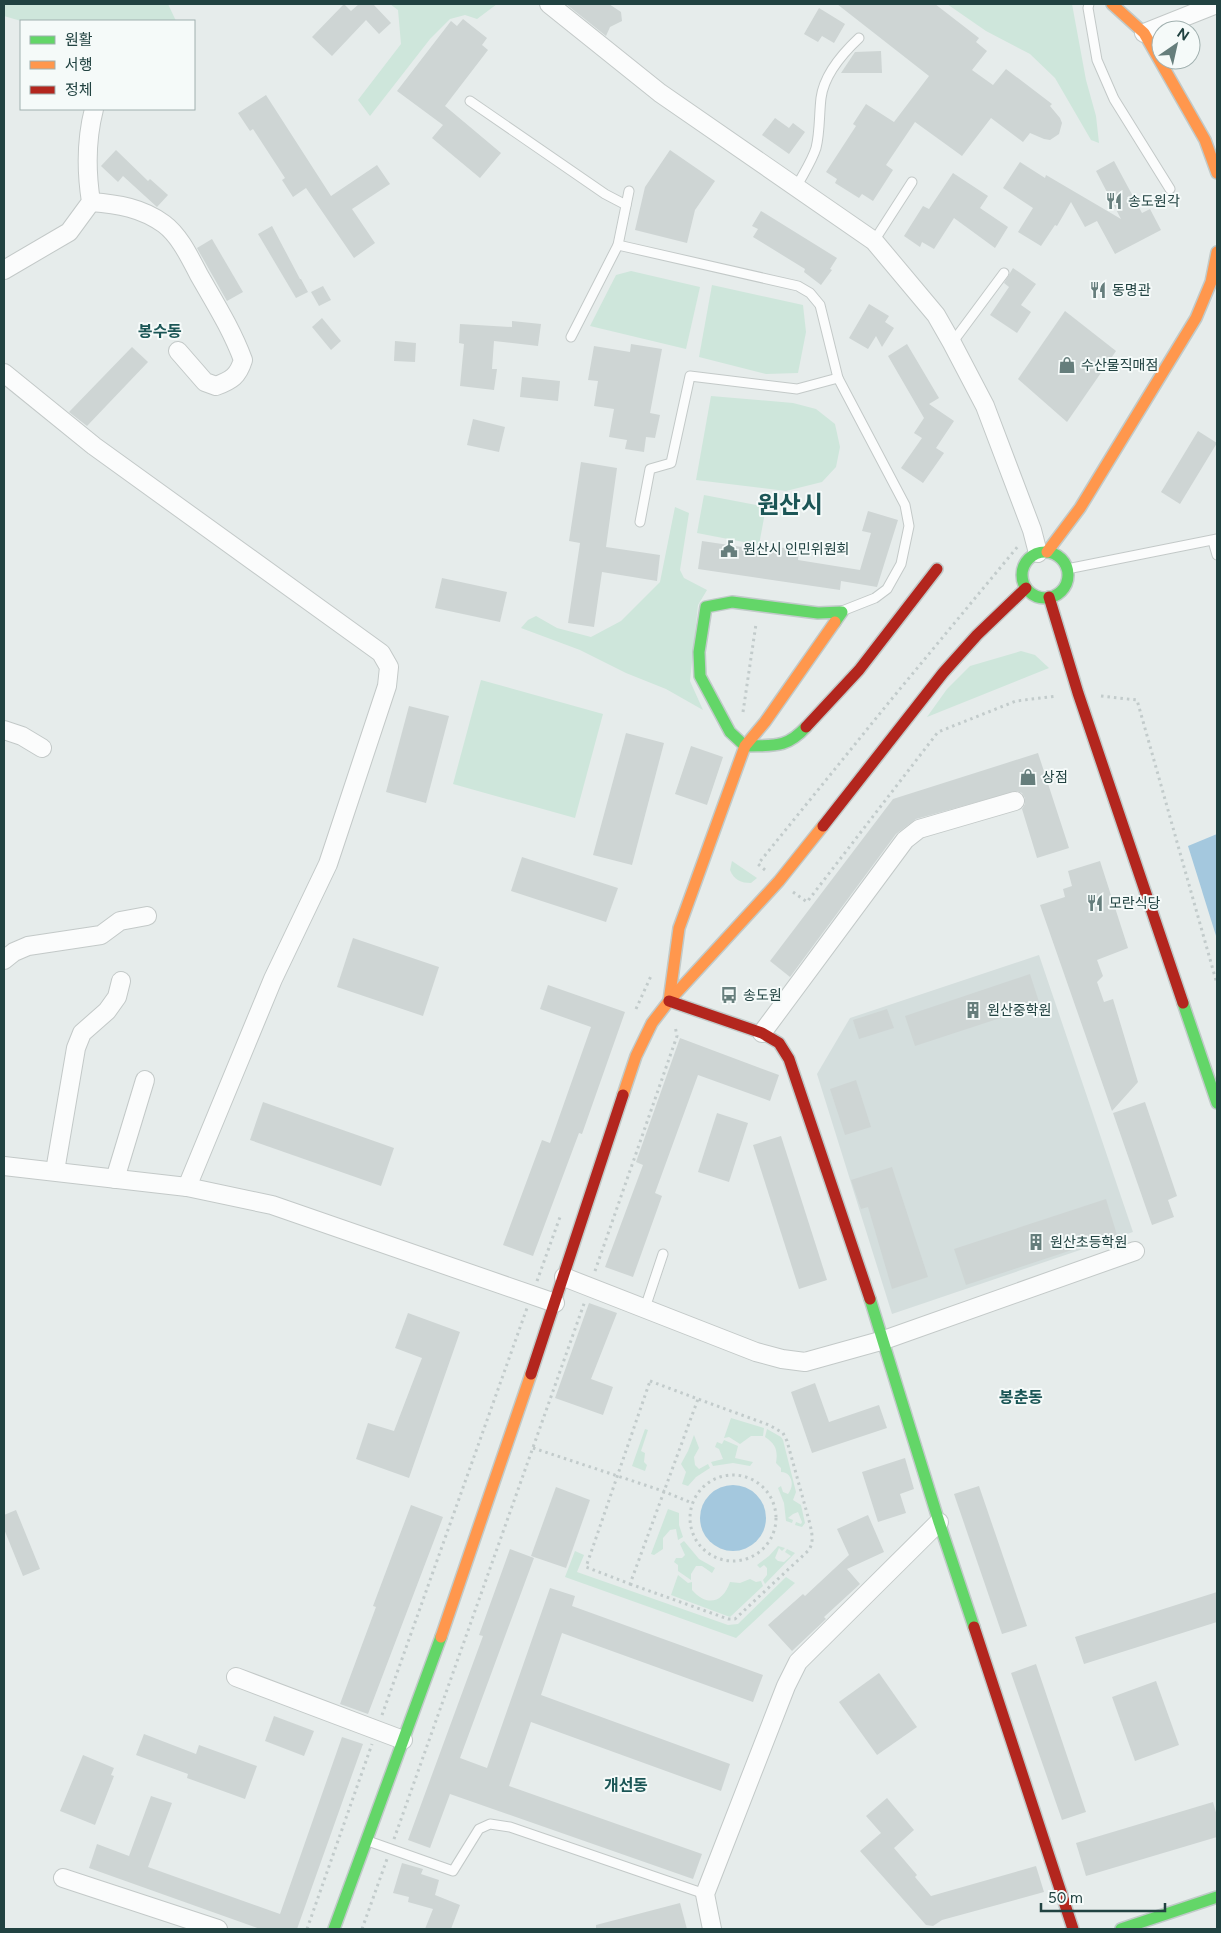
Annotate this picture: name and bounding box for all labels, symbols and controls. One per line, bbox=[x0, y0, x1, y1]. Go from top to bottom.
legend bbox=[20, 20, 195, 110]
north arrow bbox=[1151, 20, 1201, 70]
text: N bbox=[1174, 25, 1192, 45]
text: 원활 bbox=[65, 31, 93, 49]
text: 서행 bbox=[65, 56, 93, 74]
text: 정체 bbox=[65, 81, 93, 99]
restaurant icon: 송도원각 bbox=[1104, 191, 1124, 211]
place label: 송도원각 bbox=[1128, 193, 1180, 210]
restaurant icon: 동명관 bbox=[1088, 280, 1108, 300]
place label: 동명관 bbox=[1112, 282, 1151, 299]
district label: 봉수동 bbox=[138, 322, 182, 341]
shop icon: 수산물직매점 bbox=[1057, 355, 1077, 375]
place label: 수산물직매점 bbox=[1081, 357, 1158, 374]
district label: 원산시 bbox=[757, 490, 823, 519]
public building icon: 원산시 인민위원회 bbox=[719, 539, 739, 559]
place label: 원산시 인민위원회 bbox=[743, 541, 850, 558]
shop icon: 상점 bbox=[1018, 767, 1038, 787]
place label: 상점 bbox=[1042, 769, 1068, 786]
restaurant icon: 모란식당 bbox=[1085, 893, 1105, 913]
place label: 모란식당 bbox=[1109, 895, 1161, 912]
bus stop icon: 송도원 bbox=[719, 985, 739, 1005]
place label: 송도원 bbox=[743, 987, 782, 1004]
building icon: 원산중학원 bbox=[963, 1000, 983, 1020]
place label: 원산중학원 bbox=[987, 1002, 1051, 1019]
building icon: 원산초등학원 bbox=[1026, 1232, 1046, 1252]
place label: 원산초등학원 bbox=[1050, 1234, 1127, 1251]
district label: 봉춘동 bbox=[999, 1388, 1043, 1407]
district label: 개선동 bbox=[604, 1776, 648, 1795]
scale bar bbox=[1041, 1880, 1165, 1912]
text: 50 m bbox=[1048, 1889, 1083, 1907]

